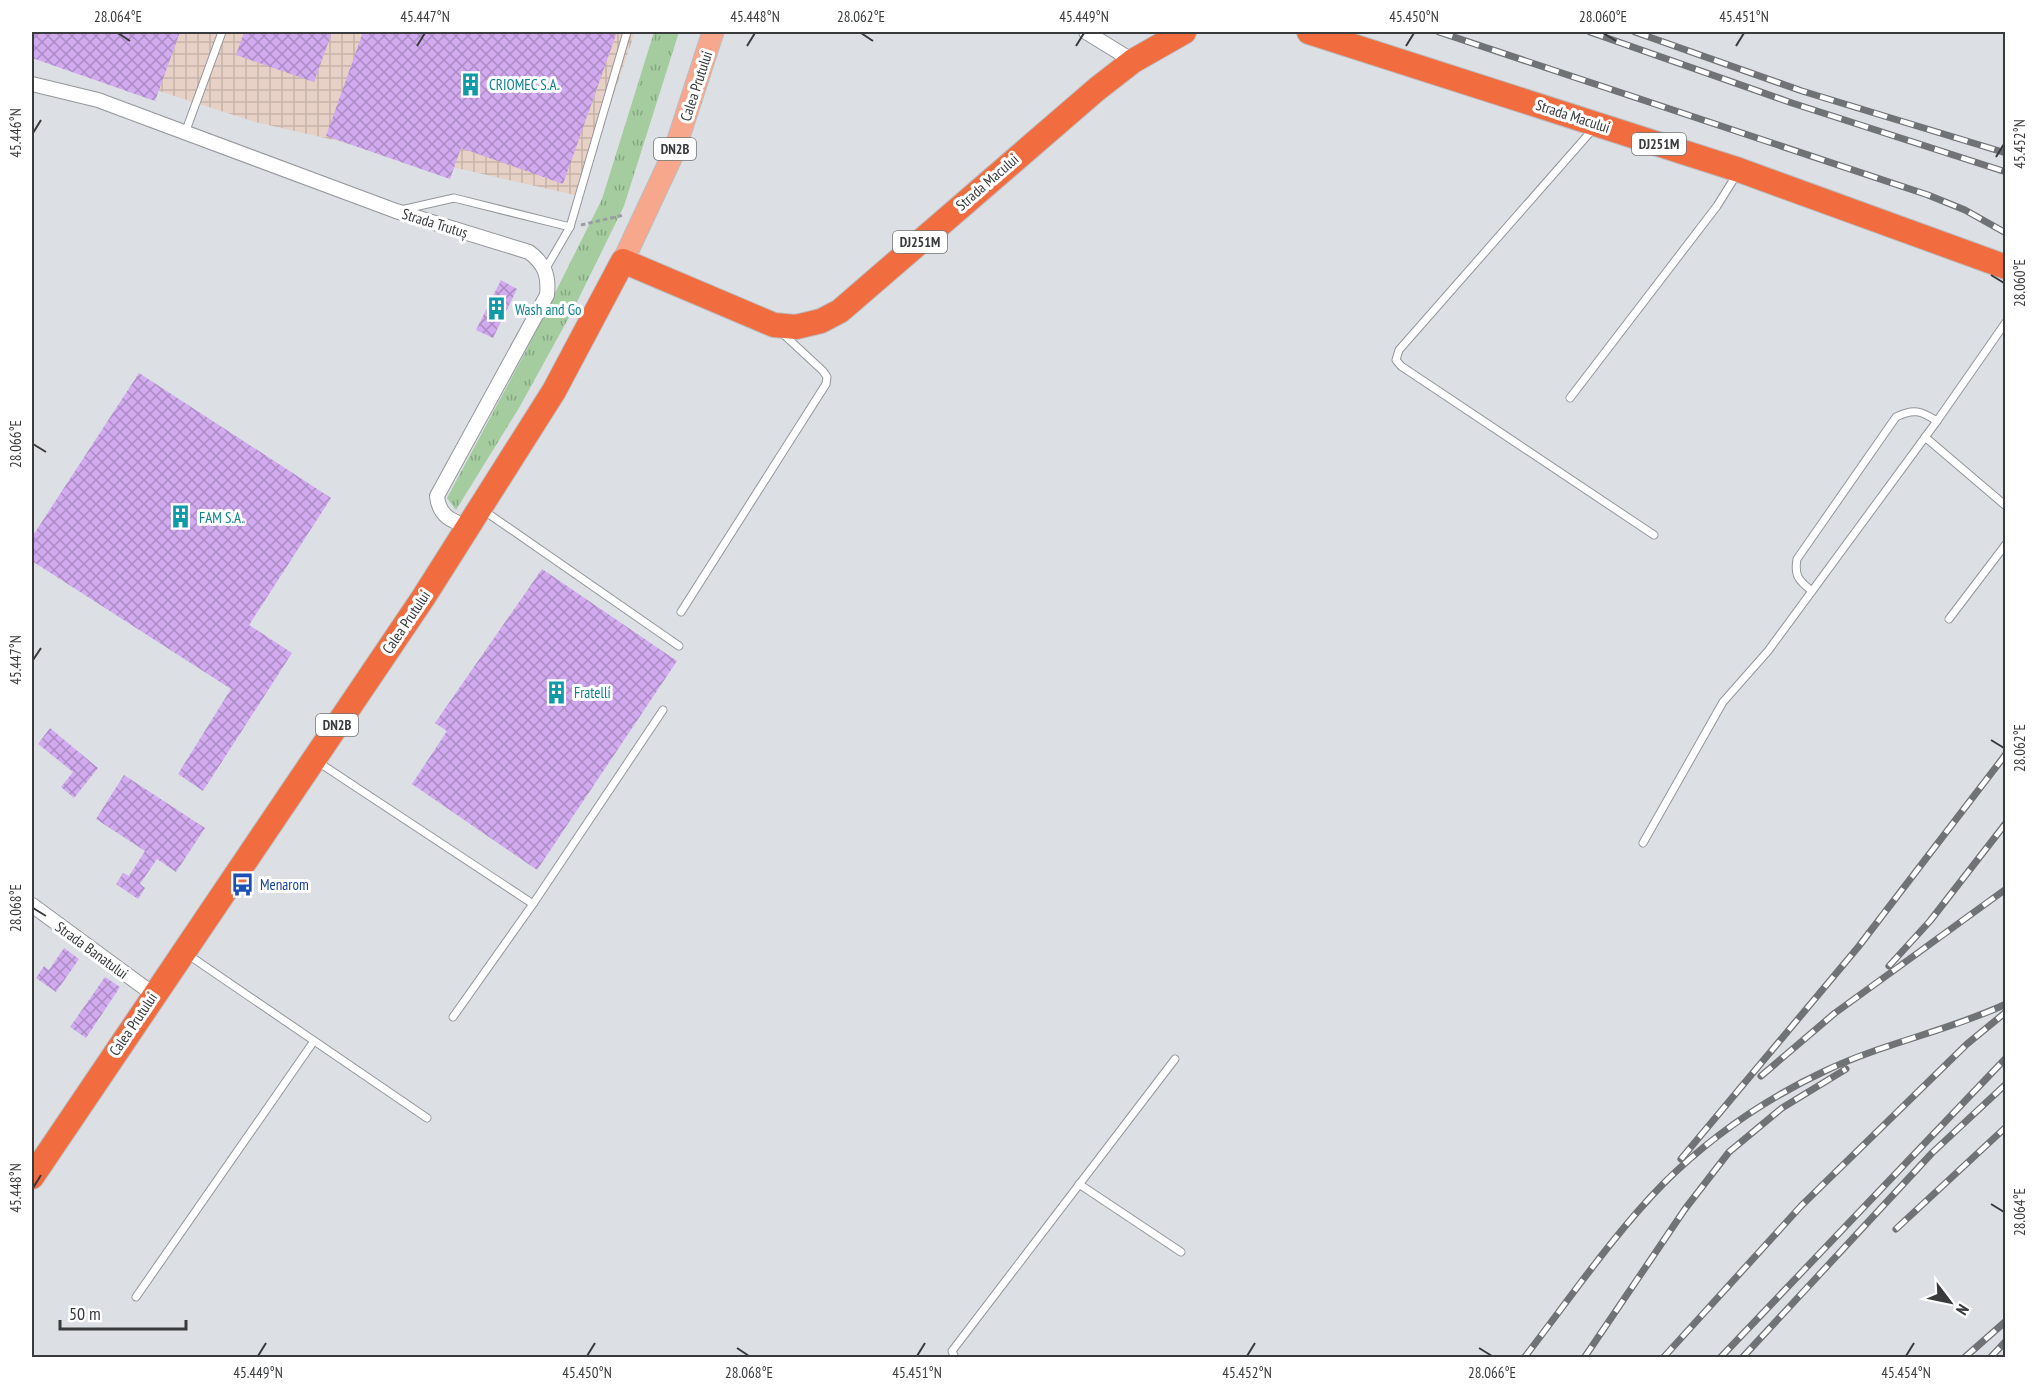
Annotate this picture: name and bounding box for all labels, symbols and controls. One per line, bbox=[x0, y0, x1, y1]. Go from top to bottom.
text: 28.064°E bbox=[94, 7, 142, 26]
text: 45.447°N bbox=[400, 7, 450, 26]
text: 45.448°N bbox=[730, 7, 780, 26]
text: 28.062°E bbox=[837, 7, 885, 26]
text: 45.449°N bbox=[1059, 7, 1109, 26]
text: 45.450°N bbox=[1389, 7, 1439, 26]
text: 28.060°E bbox=[1579, 7, 1627, 26]
text: 45.451°N bbox=[1719, 7, 1769, 26]
street label: Calea Prutului bbox=[676, 49, 716, 123]
building icon: CRIOMEC S.A. bbox=[458, 71, 484, 97]
place label: CRIOMEC S.A. bbox=[489, 75, 560, 94]
street label: Strada Macului bbox=[1533, 95, 1613, 137]
text: 45.446°N bbox=[6, 108, 25, 158]
text: 45.452°N bbox=[2010, 119, 2029, 169]
road number: DJ251M bbox=[1632, 133, 1686, 155]
road number: DN2B bbox=[654, 138, 696, 160]
street label: Strada Macului bbox=[952, 150, 1022, 214]
street label: Strada Trutuș bbox=[400, 204, 470, 242]
road number: DJ251M bbox=[893, 231, 947, 253]
text: 28.060°E bbox=[2010, 259, 2029, 307]
building icon: Wash and Go bbox=[484, 296, 510, 322]
place label: Wash and Go bbox=[515, 300, 582, 319]
text: 28.066°E bbox=[6, 420, 25, 468]
building icon: FAM S.A. bbox=[168, 504, 194, 530]
place label: FAM S.A. bbox=[199, 508, 245, 527]
street label: Calea Prutului bbox=[378, 587, 434, 657]
text: 45.447°N bbox=[6, 635, 25, 685]
building icon: Fratelli bbox=[543, 679, 569, 705]
place label: Fratelli bbox=[574, 683, 611, 702]
road number: DN2B bbox=[316, 714, 358, 736]
text: 28.062°E bbox=[2010, 724, 2029, 772]
bus stop icon: Menarom bbox=[229, 871, 255, 897]
place label: Menarom bbox=[260, 875, 309, 894]
text: 28.068°E bbox=[6, 884, 25, 932]
street label: Strada Banatului bbox=[52, 917, 132, 983]
street label: Calea Prutului bbox=[105, 989, 161, 1059]
text: 45.448°N bbox=[6, 1163, 25, 1213]
text: 28.064°E bbox=[2010, 1188, 2029, 1236]
north arrow bbox=[1920, 1272, 1980, 1332]
scale bar bbox=[60, 1293, 186, 1331]
text: N bbox=[1952, 1301, 1973, 1319]
text: 50 m bbox=[69, 1302, 101, 1325]
text: 45.449°N bbox=[233, 1363, 283, 1382]
text: 45.450°N bbox=[562, 1363, 612, 1382]
text: 28.068°E bbox=[725, 1363, 773, 1382]
text: 45.451°N bbox=[892, 1363, 942, 1382]
text: 45.452°N bbox=[1222, 1363, 1272, 1382]
text: 28.066°E bbox=[1468, 1363, 1516, 1382]
text: 45.454°N bbox=[1881, 1363, 1931, 1382]

